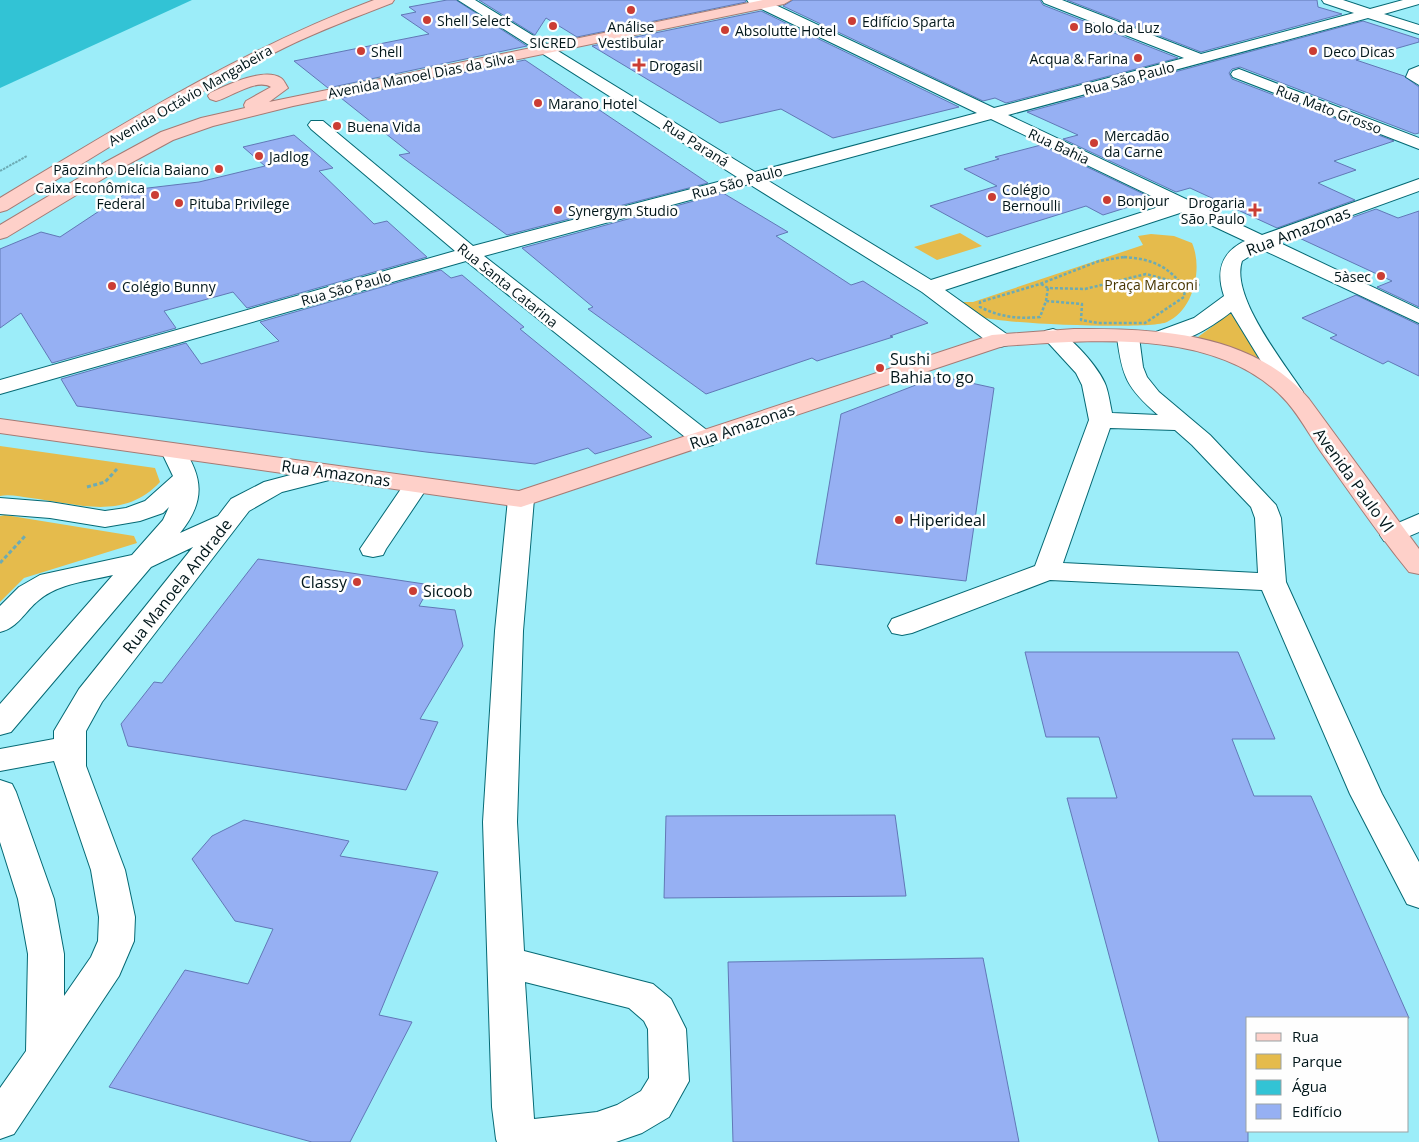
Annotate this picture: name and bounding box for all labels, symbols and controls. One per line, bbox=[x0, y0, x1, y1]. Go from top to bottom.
marker: Análise Vestibular bbox=[625, 4, 637, 16]
place label: Shell Select bbox=[437, 11, 510, 30]
place label: Edifício Sparta bbox=[862, 12, 955, 31]
marker: Shell Select bbox=[421, 14, 433, 26]
marker: Edifício Sparta bbox=[846, 15, 858, 27]
place label: Análise Vestibular bbox=[598, 17, 664, 52]
place label: Bolo da Luz bbox=[1084, 18, 1160, 37]
marker: SICRED bbox=[547, 20, 559, 32]
place label: Absolutte Hotel bbox=[735, 21, 836, 40]
marker: Bolo da Luz bbox=[1068, 21, 1080, 33]
marker: Absolutte Hotel bbox=[719, 24, 731, 36]
place label: SICRED bbox=[530, 33, 576, 52]
street label: Avenida Octávio Mangabeira bbox=[104, 40, 276, 150]
place label: Shell bbox=[371, 42, 402, 61]
place label: Deco Dicas bbox=[1323, 42, 1395, 61]
marker: Shell bbox=[355, 45, 367, 57]
marker: Deco Dicas bbox=[1307, 45, 1319, 57]
street label: Avenida Manoel Dias da Silva bbox=[326, 48, 516, 102]
place label: Acqua & Farina bbox=[1029, 49, 1128, 68]
marker: Acqua & Farina bbox=[1132, 52, 1144, 64]
place label: Drogasil bbox=[649, 56, 702, 75]
street label: Rua São Paulo bbox=[1082, 57, 1176, 99]
marker: Drogasil bbox=[633, 59, 645, 71]
street label: Rua Mato Grosso bbox=[1273, 80, 1385, 138]
place label: Marano Hotel bbox=[548, 94, 638, 113]
marker: Marano Hotel bbox=[532, 97, 544, 109]
street label: Rua Paraná bbox=[659, 115, 733, 171]
place label: Buena Vida bbox=[347, 117, 421, 136]
marker: Buena Vida bbox=[331, 120, 343, 132]
street label: Rua Bahia bbox=[1025, 124, 1093, 168]
place label: Mercadão da Carne bbox=[1104, 126, 1169, 161]
marker: Mercadão da Carne bbox=[1088, 137, 1100, 149]
place label: Jadlog bbox=[267, 147, 309, 166]
marker: Jadlog bbox=[253, 150, 265, 162]
place label: Pãozinho Delícia Baiano bbox=[53, 160, 209, 179]
street label: Rua São Paulo bbox=[690, 161, 784, 203]
marker: Pãozinho Delícia Baiano bbox=[213, 163, 225, 175]
place label: Caixa Econômica Federal bbox=[35, 178, 145, 213]
place label: Colégio Bernoulli bbox=[1002, 180, 1061, 215]
marker: Caixa Econômica Federal bbox=[149, 189, 161, 201]
marker: Colégio Bernoulli bbox=[986, 191, 998, 203]
place label: Bonjour bbox=[1117, 191, 1170, 210]
place label: Drogaria São Paulo bbox=[1181, 193, 1245, 228]
place label: Pituba Privilege bbox=[189, 194, 290, 213]
marker: Bonjour bbox=[1101, 194, 1113, 206]
marker: Pituba Privilege bbox=[173, 197, 185, 209]
place label: Synergym Studio bbox=[568, 201, 678, 220]
street label: Rua Amazonas bbox=[1243, 201, 1353, 261]
marker: Synergym Studio bbox=[552, 204, 564, 216]
marker: Drogaria São Paulo bbox=[1249, 204, 1261, 216]
street label: Rua Santa Catarina bbox=[454, 239, 562, 331]
street label: Rua São Paulo bbox=[299, 266, 393, 310]
place label: 5àsec bbox=[1334, 267, 1371, 286]
marker: 5àsec bbox=[1375, 270, 1387, 282]
park label: Praça Marconi bbox=[1104, 275, 1198, 294]
place label: Colégio Bunny bbox=[122, 277, 217, 296]
marker: Colégio Bunny bbox=[106, 280, 118, 292]
place label: Sushi Bahia to go bbox=[890, 348, 974, 388]
marker: Sushi Bahia to go bbox=[874, 362, 886, 374]
street label: Rua Amazonas bbox=[686, 398, 798, 454]
street label: Avenida Paulo VI bbox=[1309, 423, 1399, 537]
street label: Rua Amazonas bbox=[280, 454, 392, 492]
place label: Hiperideal bbox=[909, 509, 986, 531]
street label: Rua Manoela Andrade bbox=[117, 514, 237, 658]
marker: Hiperideal bbox=[893, 514, 905, 526]
place label: Classy bbox=[301, 571, 348, 593]
marker: Classy bbox=[351, 576, 363, 588]
place label: Sicoob bbox=[423, 580, 473, 602]
marker: Sicoob bbox=[407, 585, 419, 597]
legend bbox=[1246, 1017, 1409, 1132]
text: Rua bbox=[1292, 1026, 1319, 1046]
text: Parque bbox=[1292, 1051, 1342, 1071]
text: Água bbox=[1292, 1076, 1327, 1096]
text: Edifício bbox=[1292, 1101, 1342, 1121]

